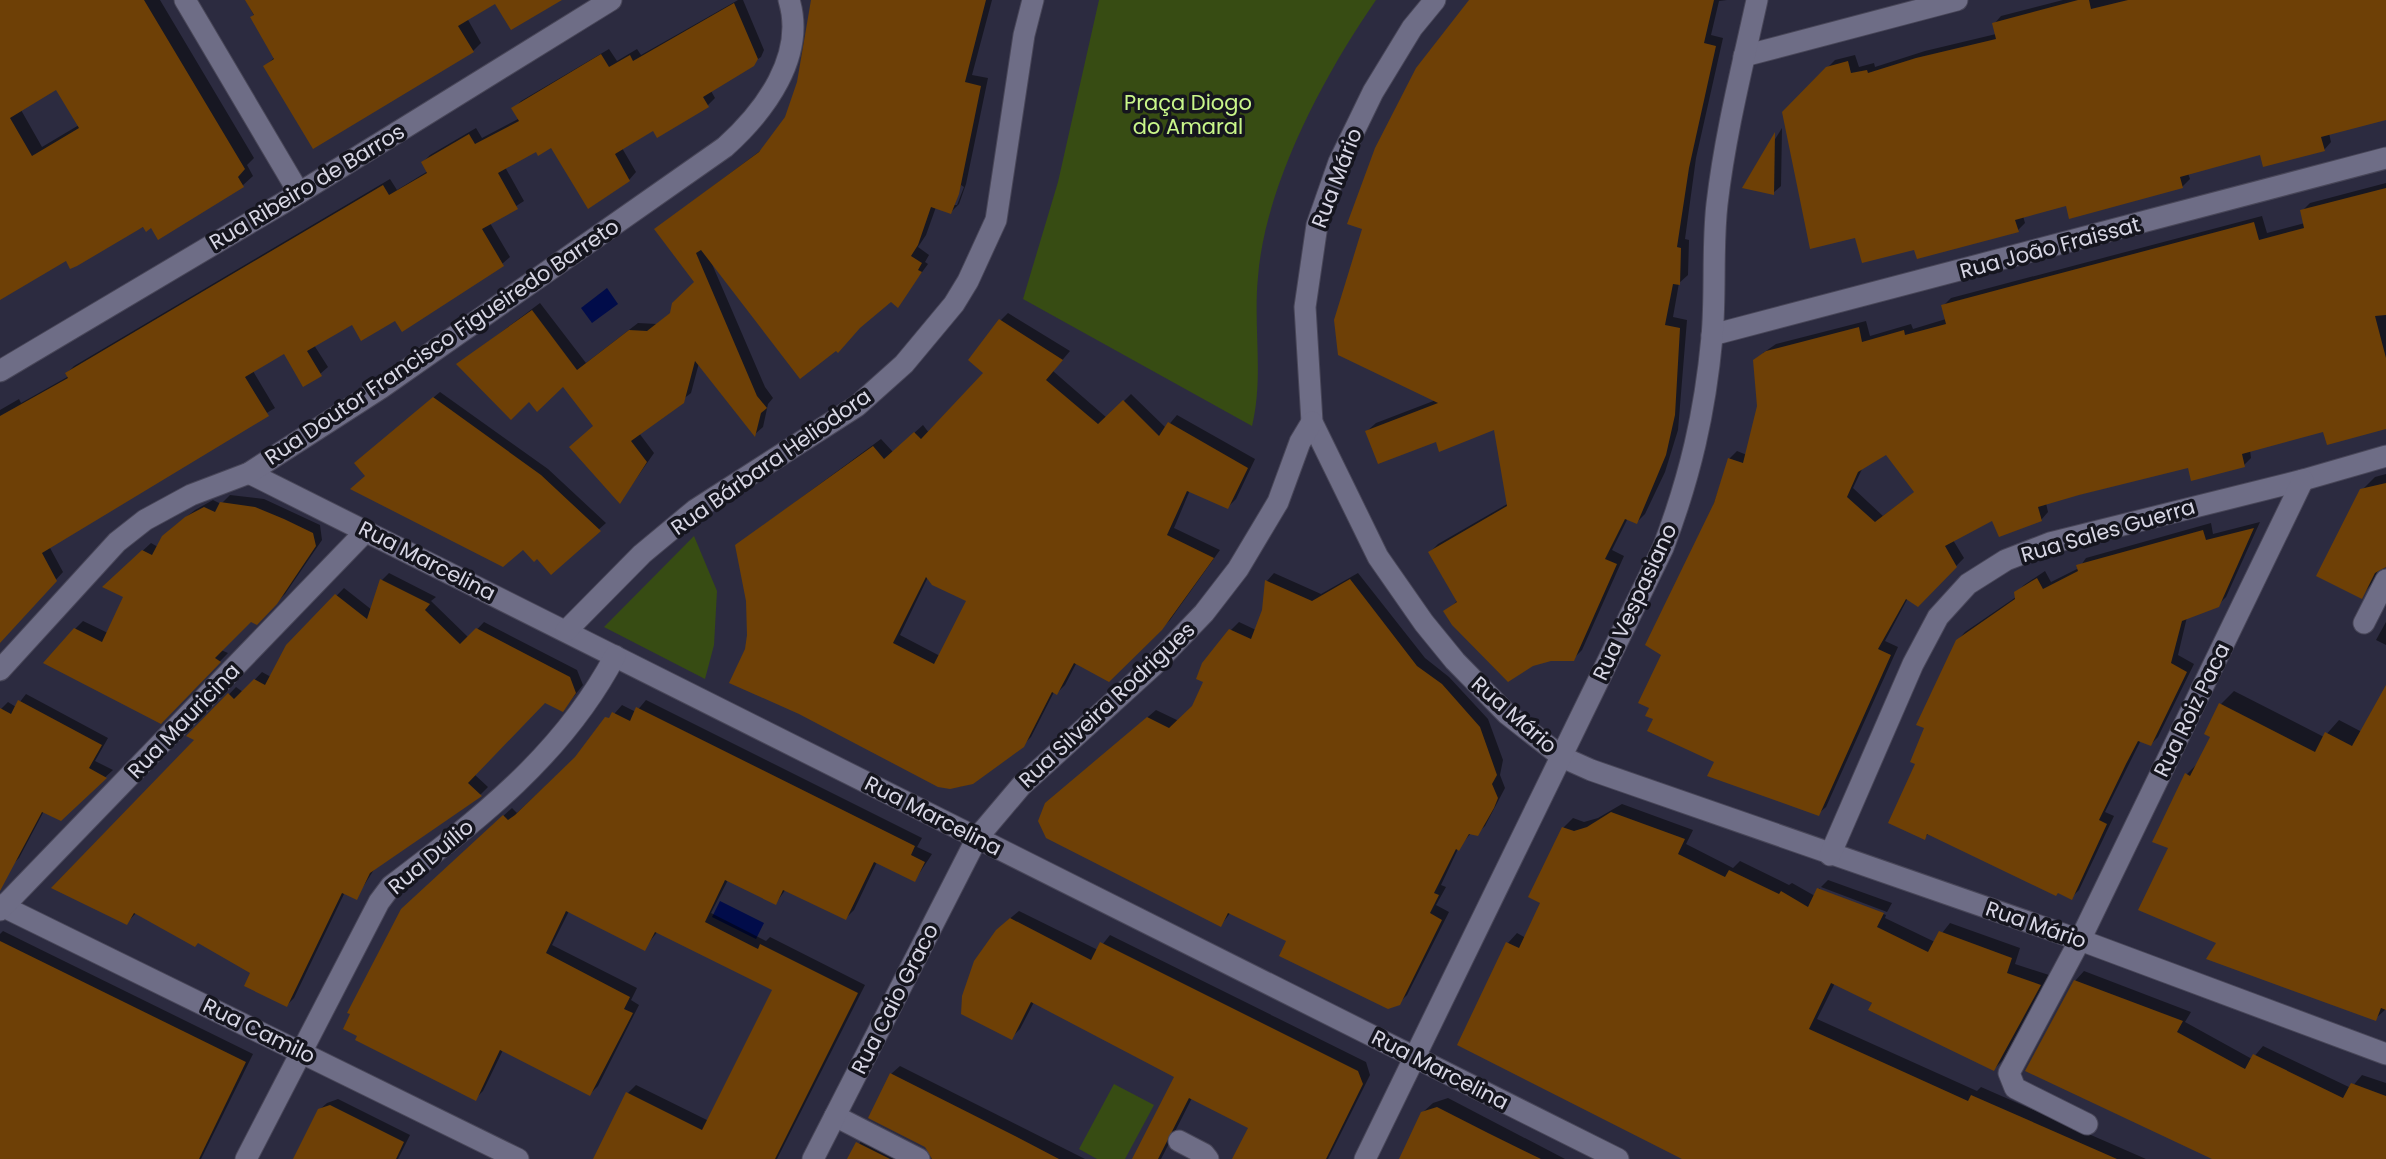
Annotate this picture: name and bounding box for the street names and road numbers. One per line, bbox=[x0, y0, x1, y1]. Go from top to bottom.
street label: Rua Ribeiro de Barros bbox=[204, 117, 410, 256]
street label: Rua Mário bbox=[1304, 124, 1369, 232]
street label: Rua João Fraissat bbox=[1957, 210, 2143, 286]
street label: Rua Doutor Francisco Figueiredo Barreto bbox=[259, 212, 625, 471]
street label: Rua Bárbara Heliodora bbox=[665, 381, 876, 542]
street label: Rua Sales Guerra bbox=[2017, 492, 2198, 569]
street label: Rua Marcelina bbox=[354, 514, 501, 607]
street label: Rua Vespasiano bbox=[1586, 519, 1684, 685]
street label: Rua Silveira Rodrigues bbox=[1012, 615, 1201, 794]
street label: Rua Roiz Paca bbox=[2147, 638, 2237, 782]
street label: Rua Mauricina bbox=[121, 657, 246, 785]
street label: Rua Mário bbox=[1465, 669, 1563, 760]
street label: Rua Marcelina bbox=[860, 769, 1007, 862]
street label: Rua Duílio bbox=[382, 812, 480, 901]
street label: Rua Mário bbox=[1982, 894, 2090, 955]
street label: Rua Caio Graco bbox=[844, 919, 945, 1079]
street label: Rua Camilo bbox=[198, 991, 320, 1070]
street label: Rua Marcelina bbox=[1367, 1023, 1514, 1116]

